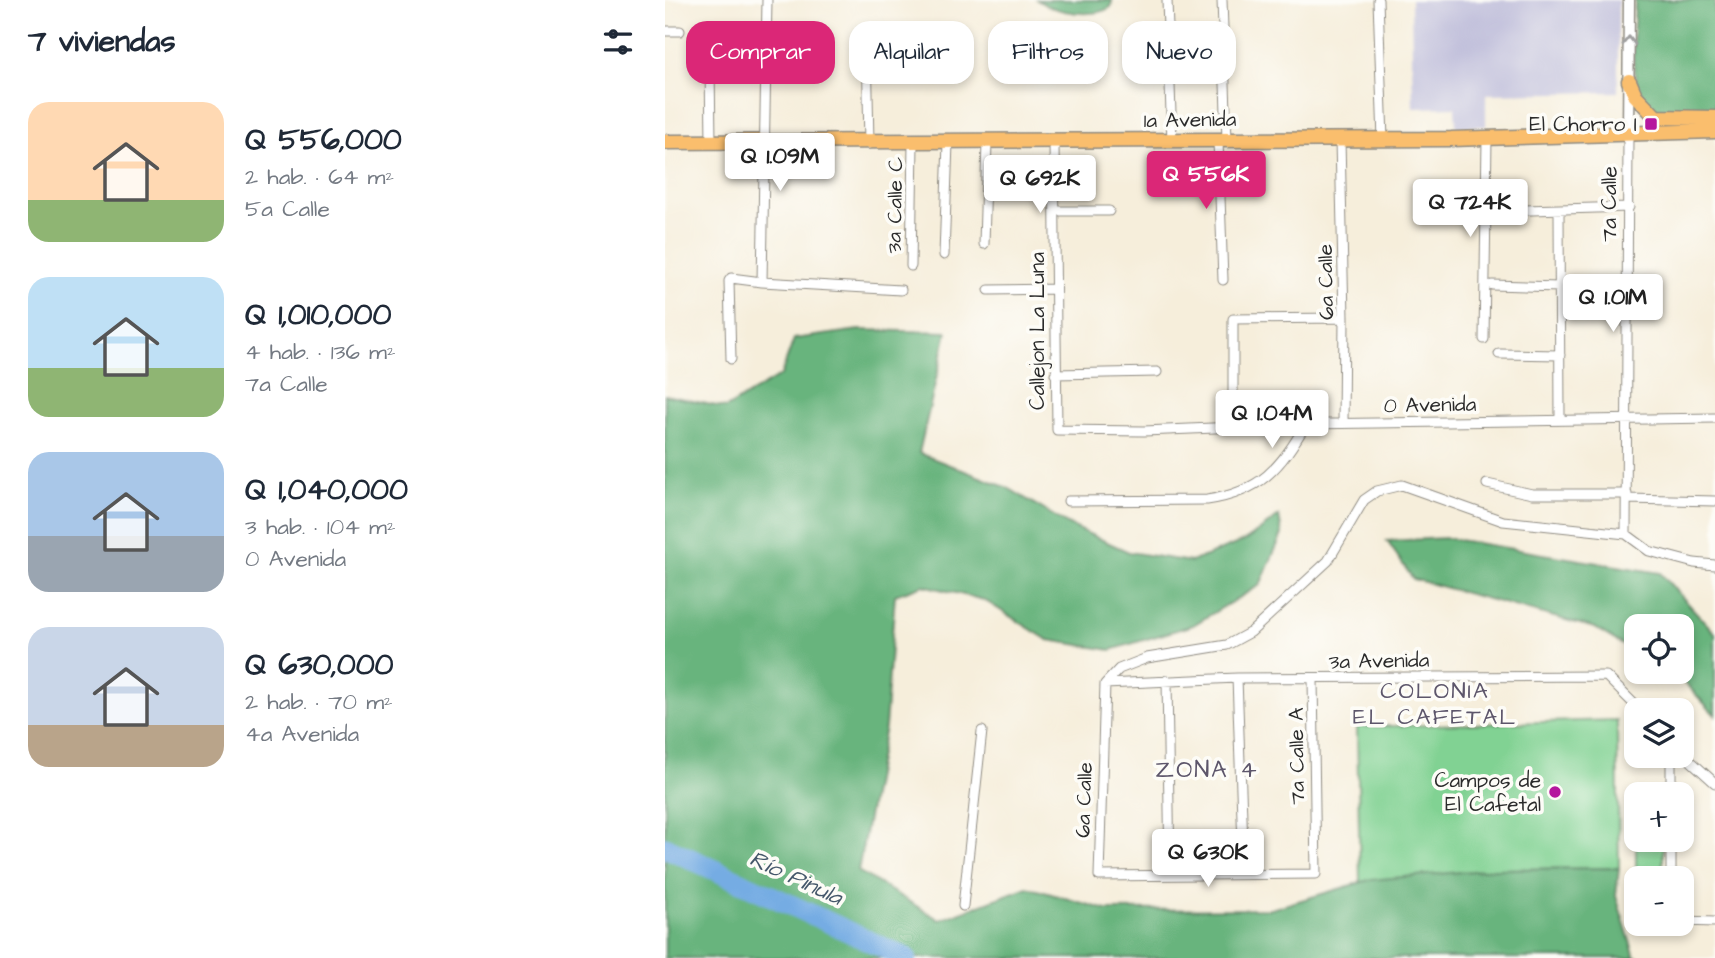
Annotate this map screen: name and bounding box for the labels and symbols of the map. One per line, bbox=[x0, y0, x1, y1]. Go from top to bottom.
one-way arrow bbox=[1621, 35, 1637, 45]
street label: 1a Avenida bbox=[1143, 105, 1237, 135]
place label: El Chorro I bbox=[1529, 110, 1637, 139]
marker: El Chorro I bbox=[1643, 116, 1659, 132]
pin: Q 1.09M bbox=[715, 134, 845, 193]
pin: Q 556K bbox=[1149, 152, 1263, 211]
street label: 3a Calle C bbox=[880, 156, 910, 254]
pin: Q 692K bbox=[983, 156, 1097, 215]
street label: 7a Calle bbox=[1595, 166, 1624, 242]
pin: Q 724K bbox=[1413, 180, 1527, 239]
street label: 6a Calle bbox=[1311, 244, 1341, 320]
street label: Callejon La Luna bbox=[1023, 252, 1052, 410]
pin: Q 1.01M bbox=[1548, 274, 1678, 334]
street label: 0 Avenida bbox=[1384, 390, 1477, 420]
pin: Q 1.04M bbox=[1207, 391, 1337, 450]
street label: 3a Avenida bbox=[1328, 646, 1430, 676]
district label: COLONIA EL CAFETAL bbox=[1353, 675, 1517, 733]
street label: 7a Calle A bbox=[1282, 707, 1312, 805]
district label: ZONA 4 bbox=[1155, 753, 1259, 787]
street label: 6a Calle bbox=[1068, 762, 1100, 838]
place label: Campos de El Cafetal bbox=[1435, 766, 1541, 819]
marker: Campos de El Cafetal bbox=[1547, 784, 1563, 800]
pin: Q 630K bbox=[1151, 830, 1265, 889]
water label: Río Pinula bbox=[745, 843, 849, 914]

